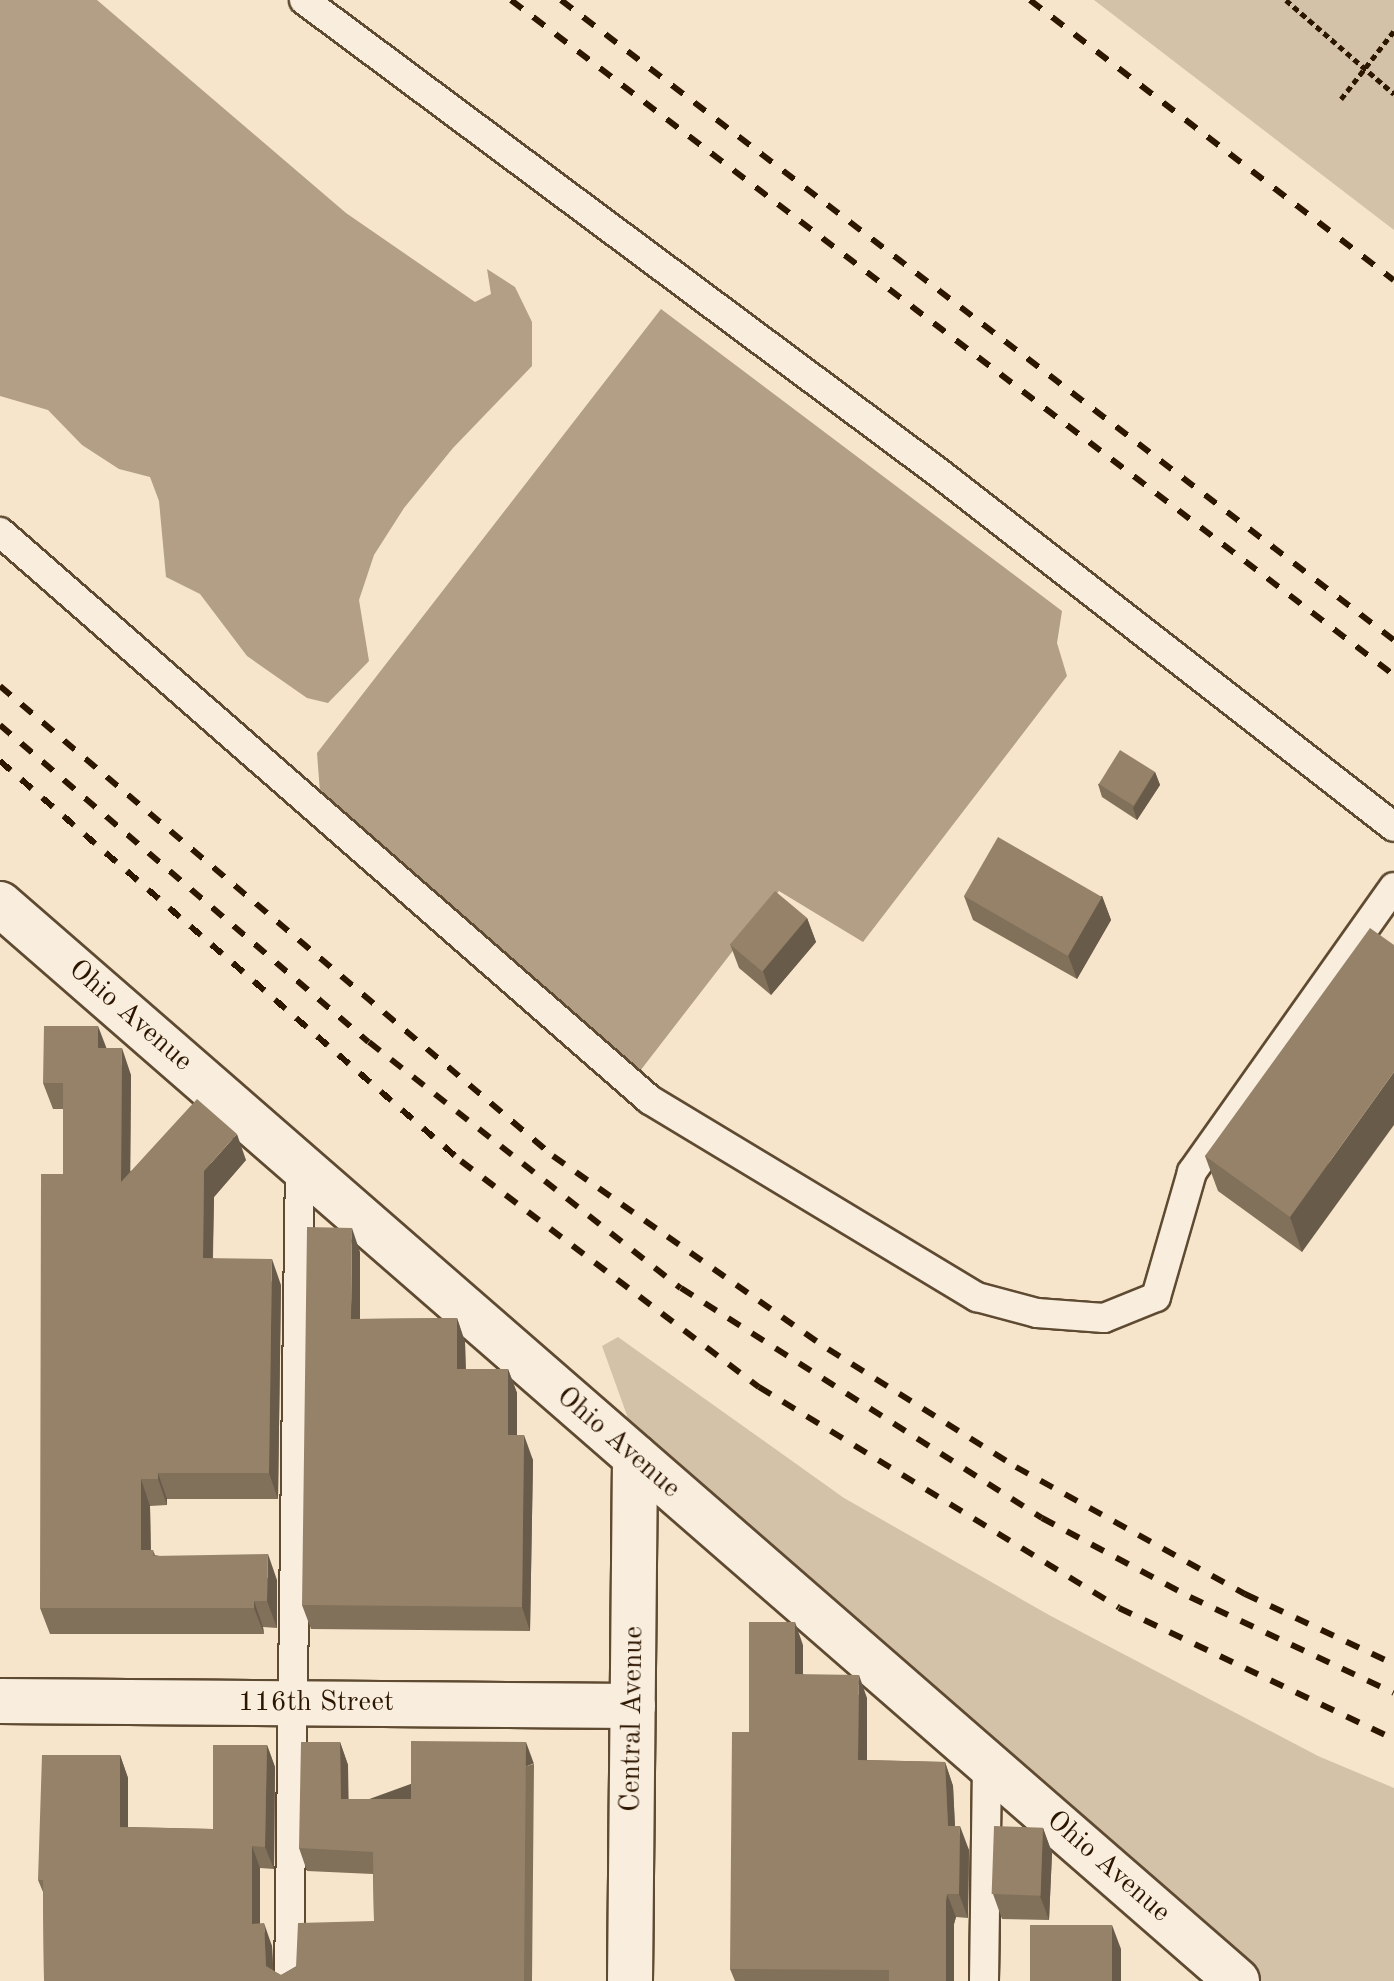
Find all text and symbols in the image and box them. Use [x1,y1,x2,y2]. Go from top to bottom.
street label: Ohio Avenue [61,953,199,1079]
street label: Ohio Avenue [549,1380,687,1506]
street label: Central Avenue [615,1626,651,1812]
street label: 116th Street [238,1686,394,1720]
street label: Ohio Avenue [1039,1804,1177,1930]

